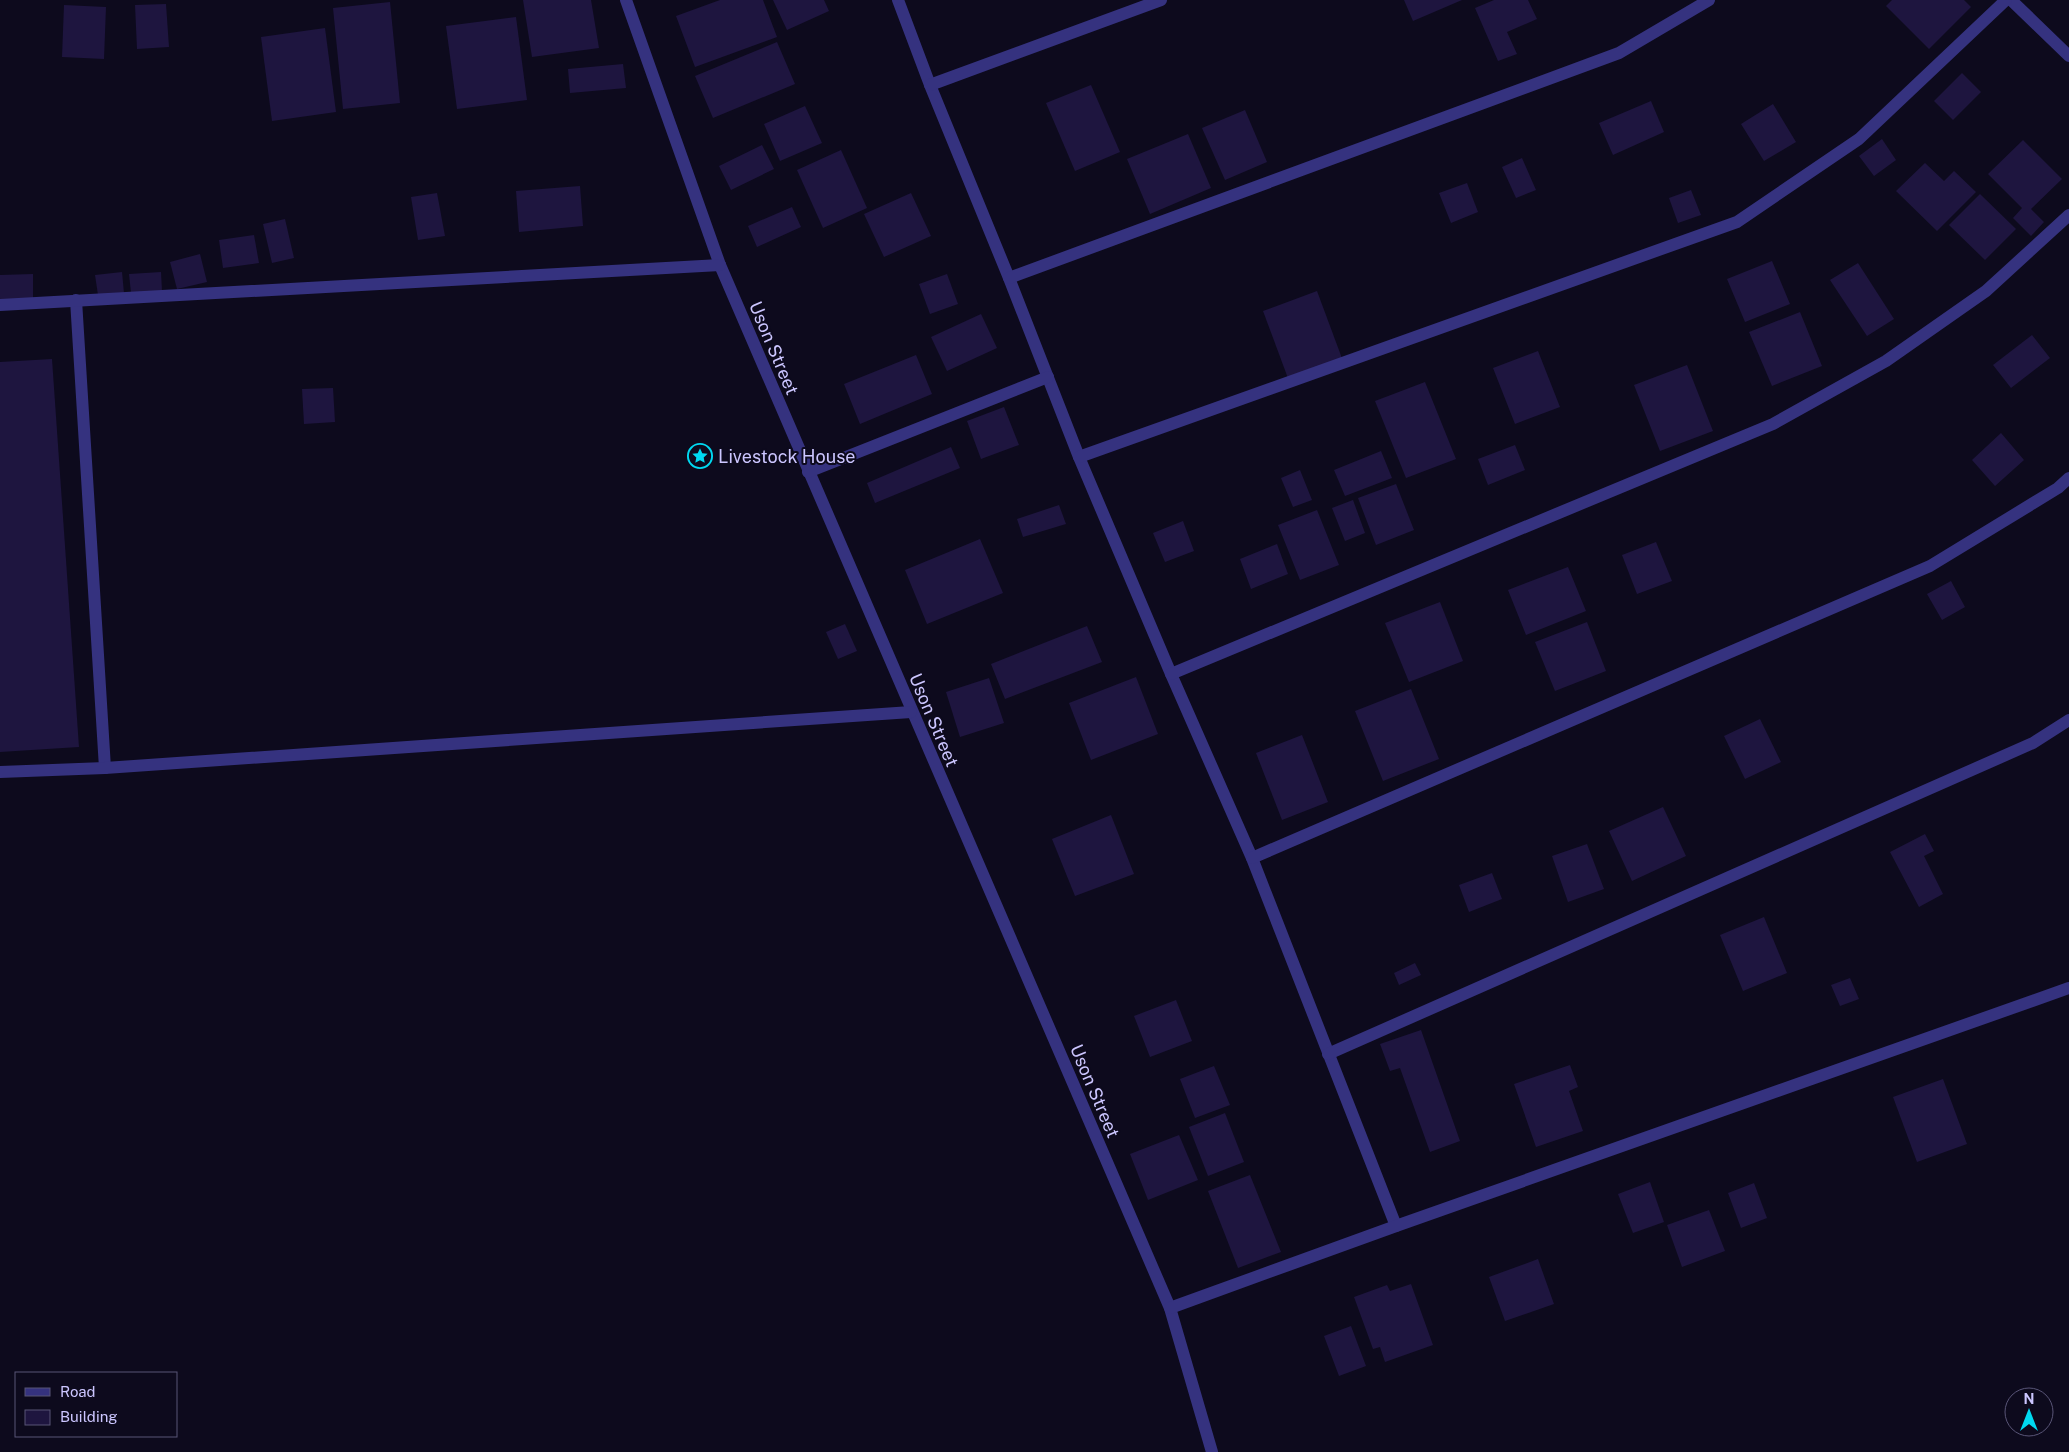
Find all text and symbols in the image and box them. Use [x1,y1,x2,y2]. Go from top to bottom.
street label: Uson Street [745,298,803,398]
place icon: Livestock House [687,443,713,469]
place label: Livestock House [718,446,855,467]
street label: Uson Street [905,670,963,770]
street label: Uson Street [1066,1041,1124,1141]
legend [15,1372,178,1437]
text: Road [60,1383,96,1400]
north arrow [2004,1387,2054,1437]
text: N [2024,1391,2034,1407]
text: Building [60,1408,118,1425]

